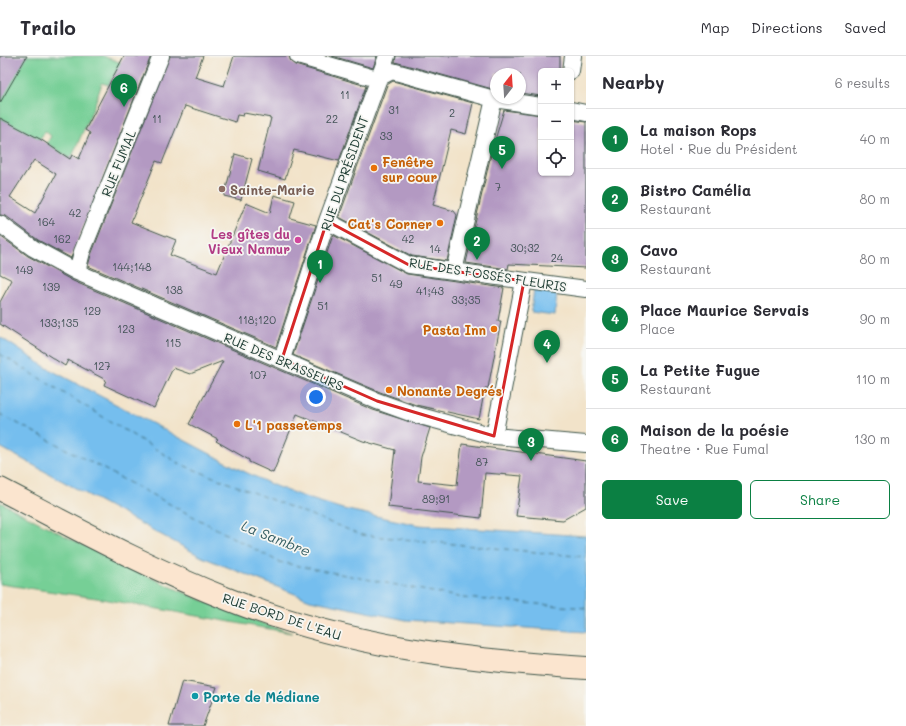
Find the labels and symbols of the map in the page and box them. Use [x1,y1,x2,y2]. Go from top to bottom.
north arrow [490,68,526,104]
pin: 6 [111,74,137,107]
house number: 11 [340,87,350,102]
house number: 31 [388,102,400,117]
house number: 2 [449,105,455,120]
house number: 11 [152,111,162,126]
house number: 22 [326,111,338,126]
street label: RUE DU PRÉSIDENT [316,113,372,233]
street label: RUE FUMAL [97,127,139,199]
house number: 33 [380,128,393,143]
pin: 5 [489,136,515,169]
place label: Fenêtre sur cour [382,153,438,185]
marker: Fenêtre sur cour [369,163,379,173]
house number: 7 [495,179,501,194]
place label: Sainte-Marie [230,181,315,198]
marker: Sainte-Marie [217,184,227,194]
house number: 42 [69,205,81,220]
house number: 164 [37,214,56,229]
place label: Cat's Corner [348,215,432,232]
marker: Cat's Corner [435,218,445,228]
place label: Les gîtes du Vieux Namur [208,225,290,257]
pin: 2 [464,227,490,260]
house number: 162 [53,231,71,246]
house number: 42 [402,231,414,246]
marker: Les gîtes du Vieux Namur [293,235,303,245]
house number: 30;32 [510,240,540,255]
house number: 14 [429,241,441,256]
pin: 1 [307,250,333,283]
house number: 24 [551,250,564,265]
street label: RUE DES FOSSÉS FLEURIS [408,253,568,295]
house number: 144;148 [112,259,152,274]
house number: 149 [15,262,33,277]
house number: 51 [371,270,383,285]
house number: 49 [390,276,403,291]
house number: 139 [42,279,60,294]
house number: 138 [165,282,183,297]
house number: 41;43 [416,283,444,298]
house number: 33;35 [451,292,481,307]
house number: 51 [317,298,329,313]
house number: 129 [83,303,101,318]
house number: 118;120 [238,312,276,327]
house number: 133;135 [39,315,79,330]
house number: 123 [117,321,135,336]
place label: Pasta Inn [423,321,486,338]
marker: Pasta Inn [489,324,499,334]
street label: RUE DES BRASSEURS [222,328,346,394]
pin: 4 [534,330,560,363]
house number: 115 [165,335,181,350]
house number: 127 [93,358,111,373]
house number: 107 [249,367,267,382]
place label: Nonante Degrés [397,382,502,399]
marker: Nonante Degrés [384,385,394,395]
your location [306,387,326,407]
place label: L'1 passetemps [245,416,342,433]
marker: L'1 passetemps [232,419,242,429]
pin: 3 [518,428,544,461]
house number: 87 [476,454,488,469]
house number: 89;91 [422,491,450,506]
water label: La Sambre [239,516,313,560]
street label: RUE BORD DE L'EAU [221,589,343,643]
place label: Porte de Médiane [203,688,320,705]
marker: Porte de Médiane [190,691,200,701]

